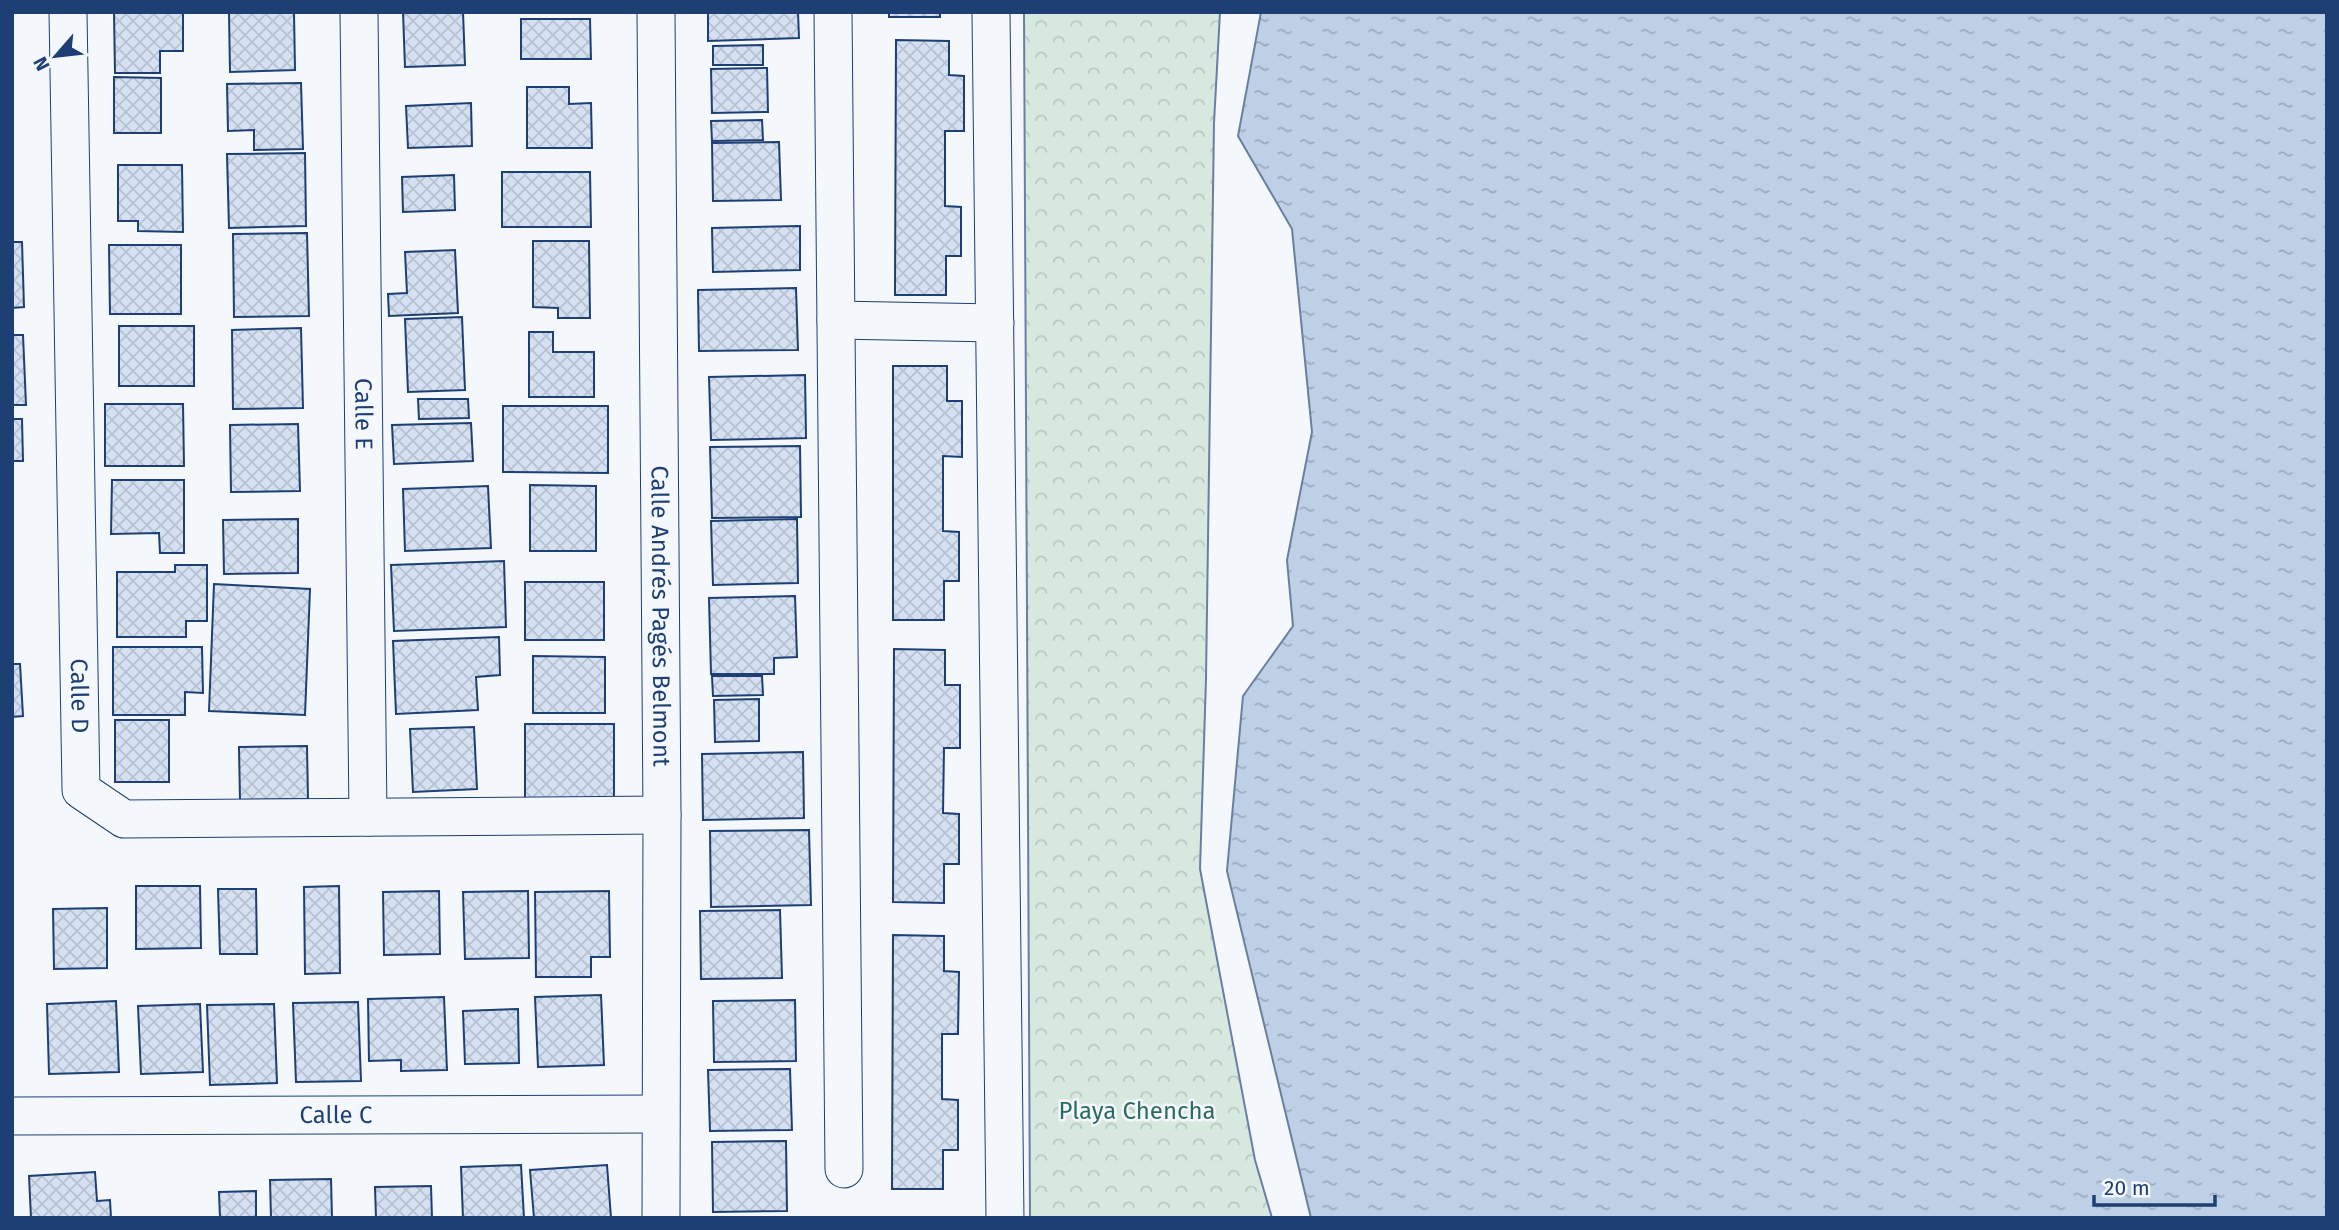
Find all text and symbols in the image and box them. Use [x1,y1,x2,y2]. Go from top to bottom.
north arrow [21,21,91,91]
text: N [28,53,55,75]
street label: Calle E [349,378,378,450]
street label: Calle Andrés Pagés Belmont [645,465,676,767]
street label: Calle D [65,658,94,734]
park label: Playa Chencha [1058,1097,1216,1125]
street label: Calle C [299,1101,373,1129]
scale bar [2094,1164,2215,1208]
text: 20 m [2104,1175,2150,1201]

